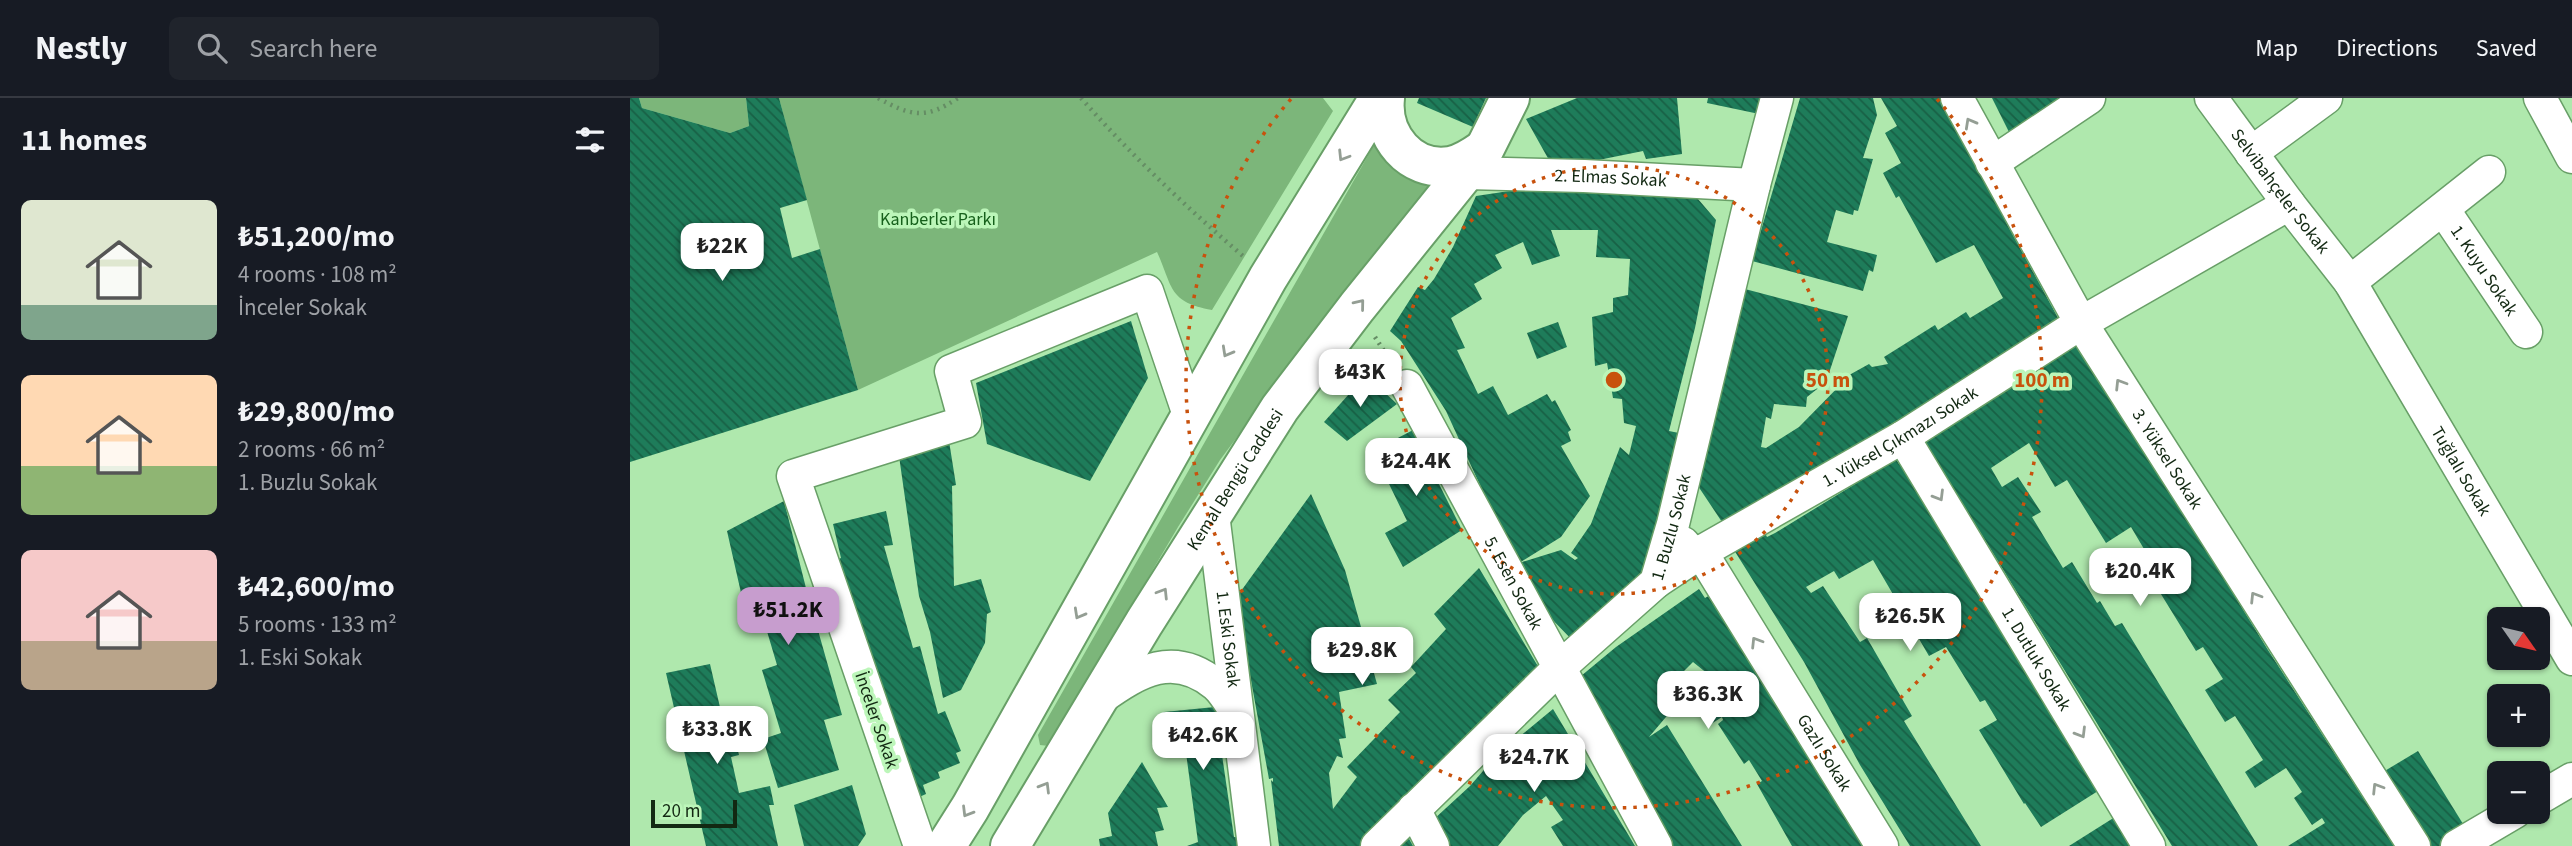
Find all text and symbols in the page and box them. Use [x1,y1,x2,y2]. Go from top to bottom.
search box [169,17,659,80]
text: Nestly [35,25,127,72]
icon: search [193,29,231,67]
text: Search here [249,30,377,67]
text: Map [2255,31,2298,66]
text: Directions [2336,31,2438,66]
text: Saved [2476,31,2537,66]
one-way arrow [1965,118,1978,130]
text: 11 homes [21,119,147,162]
icon: filters [571,121,609,159]
street label: Selvibahçeler Sokak [2225,124,2335,259]
one-way arrow [1339,149,1352,162]
street label: 2. Elmas Sokak [1554,163,1667,193]
park label: Kanberler Parkı [880,207,996,232]
text: ₺51,200/mo [238,215,395,258]
street label: 1. Kuyu Sokak [2444,220,2524,321]
pin: ₺22K [681,223,763,283]
icon: home [77,228,161,312]
text: ₺22K [697,229,747,262]
text: 4 rooms · 108 m² [238,258,397,291]
text: İnceler Sokak [238,291,367,324]
one-way arrow [1351,299,1364,311]
one-way arrow [1222,344,1235,357]
pin: ₺43K [1319,350,1401,409]
text: ₺43K [1335,355,1385,388]
text: 50 m [1806,365,1850,395]
text: 100 m [2014,365,2070,395]
centre of rings [1602,368,1626,392]
one-way arrow [2115,379,2128,392]
street label: 1. Yüksel Çıkmazı Sokak [1818,380,1983,494]
text: ₺29,800/mo [238,390,395,433]
icon: home [77,403,161,487]
street label: Kemal Bengü Caddesi [1181,404,1290,556]
street label: 3. Yüksel Sokak [2126,404,2208,514]
street label: Tuğlalı Sokak [2425,422,2497,521]
text: 2 rooms · 66 m² [238,433,385,466]
pin: ₺24.4K [1359,438,1473,498]
text: ₺24.4K [1381,444,1451,477]
text: 1. Buzlu Sokak [238,466,377,499]
street label: 1. Buzlu Sokak [1645,472,1698,584]
one-way arrow [1930,488,1943,501]
street label: 5. Esen Sokak [1478,532,1549,634]
pin: ₺20.4K [2083,548,2197,608]
text: ₺20.4K [2105,554,2175,587]
text: ₺42,600/mo [238,565,395,608]
icon: home [77,578,161,662]
pin: ₺51.2K [731,588,845,647]
one-way arrow [1155,588,1168,601]
street label: 1. Eski Sokak [1210,589,1246,689]
one-way arrow [2251,591,2264,604]
text: ₺51.2K [753,593,823,626]
pin: ₺26.5K [1853,594,1967,653]
text: ₺26.5K [1875,599,1945,632]
street label: 1. Dutluk Sokak [1995,603,2077,716]
one-way arrow [1074,607,1087,619]
north arrow [2487,607,2550,670]
map controls [2487,607,2550,824]
text: 5 rooms · 133 m² [238,608,397,641]
pin: ₺29.8K [1305,628,1419,687]
text: ₺29.8K [1327,633,1397,666]
one-way arrow [1751,637,1764,650]
text: 1. Eski Sokak [238,641,362,674]
street label: İnceler Sokak [848,668,905,772]
pin: ₺36.3K [1651,672,1765,731]
text: ₺36.3K [1673,677,1743,710]
button: + [2487,684,2550,747]
pin: ₺33.8K [660,706,774,766]
street label: Gazlı Sokak [1791,709,1857,796]
text: ₺33.8K [682,712,752,745]
pin: ₺42.6K [1146,712,1260,772]
text: ₺42.6K [1168,718,1238,751]
one-way arrow [2073,725,2086,738]
pin: ₺24.7K [1477,734,1591,794]
text: ₺24.7K [1499,740,1569,773]
button: − [2487,761,2550,824]
one-way arrow [1037,782,1050,795]
one-way arrow [2373,783,2386,796]
scale bar [651,797,737,829]
text: 20 m [662,798,700,825]
one-way arrow [963,805,976,818]

